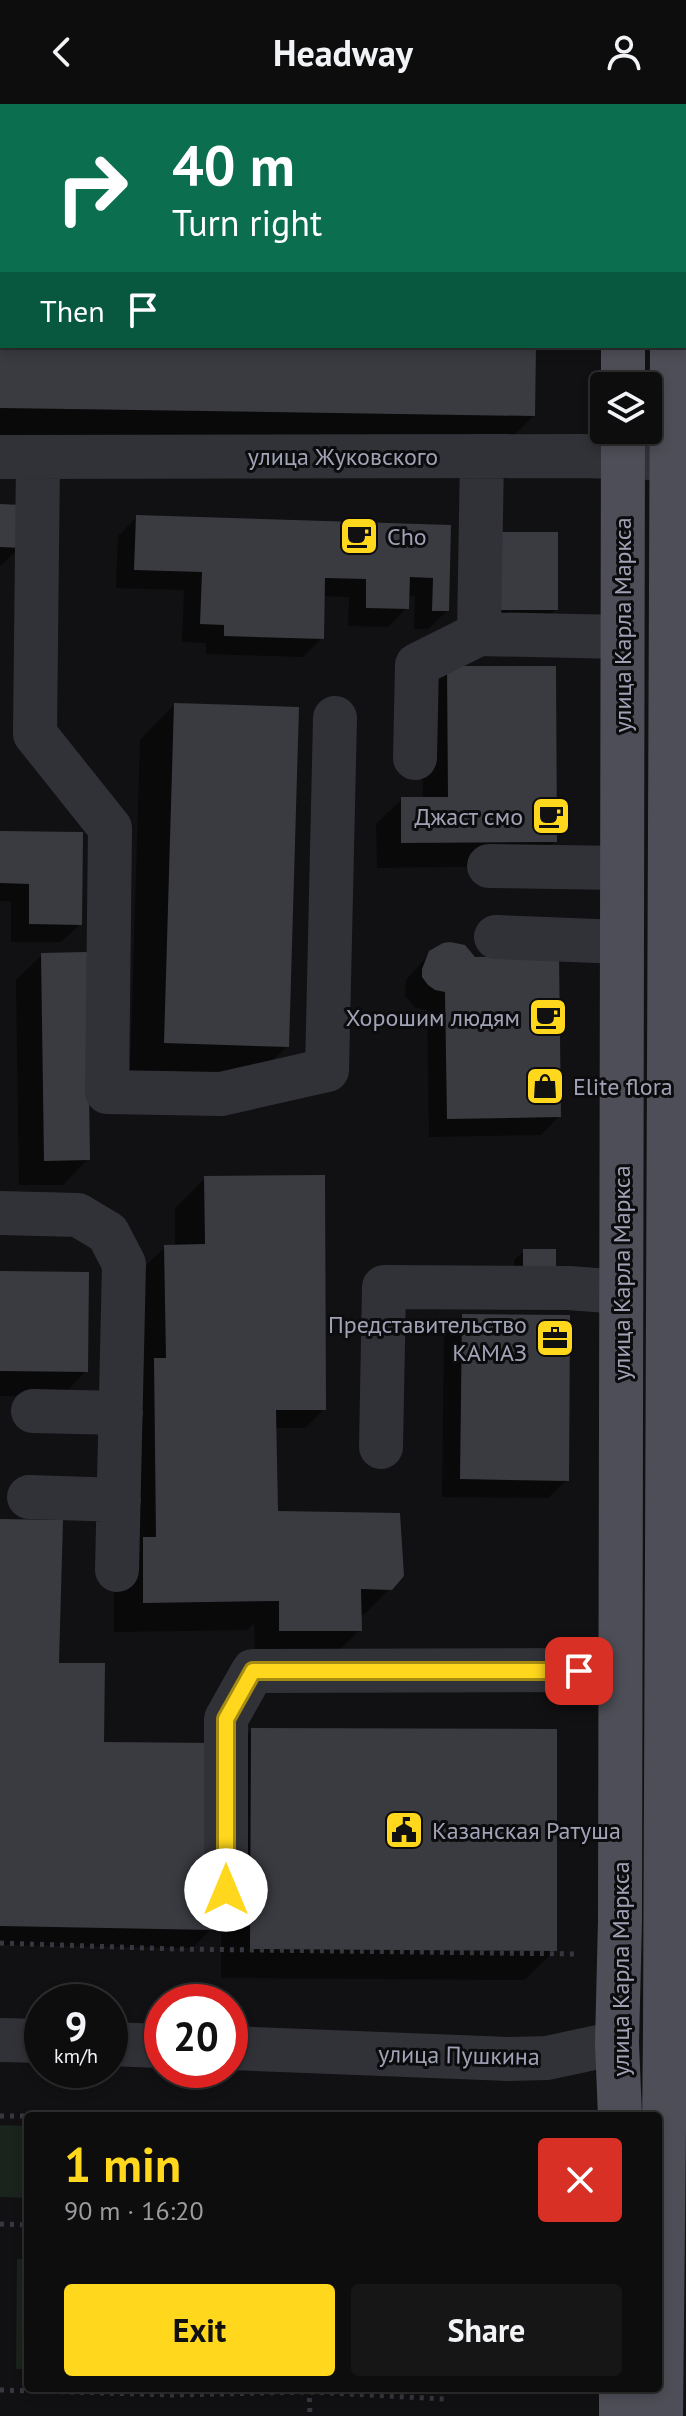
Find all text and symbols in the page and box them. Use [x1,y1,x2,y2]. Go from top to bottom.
text: Headway [273,29,413,76]
icon: back [40,30,84,74]
icon: person [602,30,646,74]
text: 40 m [172,129,295,201]
icon: right [40,136,144,240]
text: Turn right [172,199,322,246]
icon: arrive [121,288,165,332]
text: Then [40,291,105,330]
map controls [590,372,662,444]
button: layers [590,372,662,444]
street label: улица Жуковского [248,441,438,472]
cafe icon: Cho [338,515,380,557]
street label: улица Карла Маркса [607,517,638,733]
place label: Cho [387,521,427,552]
cafe icon: Джаст смо [530,795,572,837]
place label: Джаст смо [414,801,523,832]
cafe icon: Хорошим людям [527,996,569,1038]
place label: Хорошим людям [346,1002,520,1033]
shop icon: Elite flora [524,1065,566,1107]
place label: Elite flora [573,1071,673,1102]
street label: улица Карла Маркса [606,1165,637,1381]
place label: Представительство КАМАЗ [328,1309,527,1368]
office icon: Представительство КАМАЗ [534,1317,576,1359]
pin [545,1637,613,1705]
icon: arrive [557,1649,601,1693]
public building icon: Казанская Ратуша [383,1809,425,1851]
place label: Казанская Ратуша [432,1815,621,1846]
position arrow [184,1848,268,1932]
street label: улица Карла Маркса [605,1861,636,2077]
speed limit sign: 20 [144,1984,248,2088]
text: 9 [65,2000,87,2052]
street label: улица Пушкина [378,2038,540,2072]
text: km/h [54,2043,98,2069]
text: 1 min [64,2133,181,2195]
button: close [538,2138,622,2222]
text: 90 m · 16:20 [64,2194,204,2227]
button: Exit [64,2284,335,2376]
button: Share [351,2284,622,2376]

